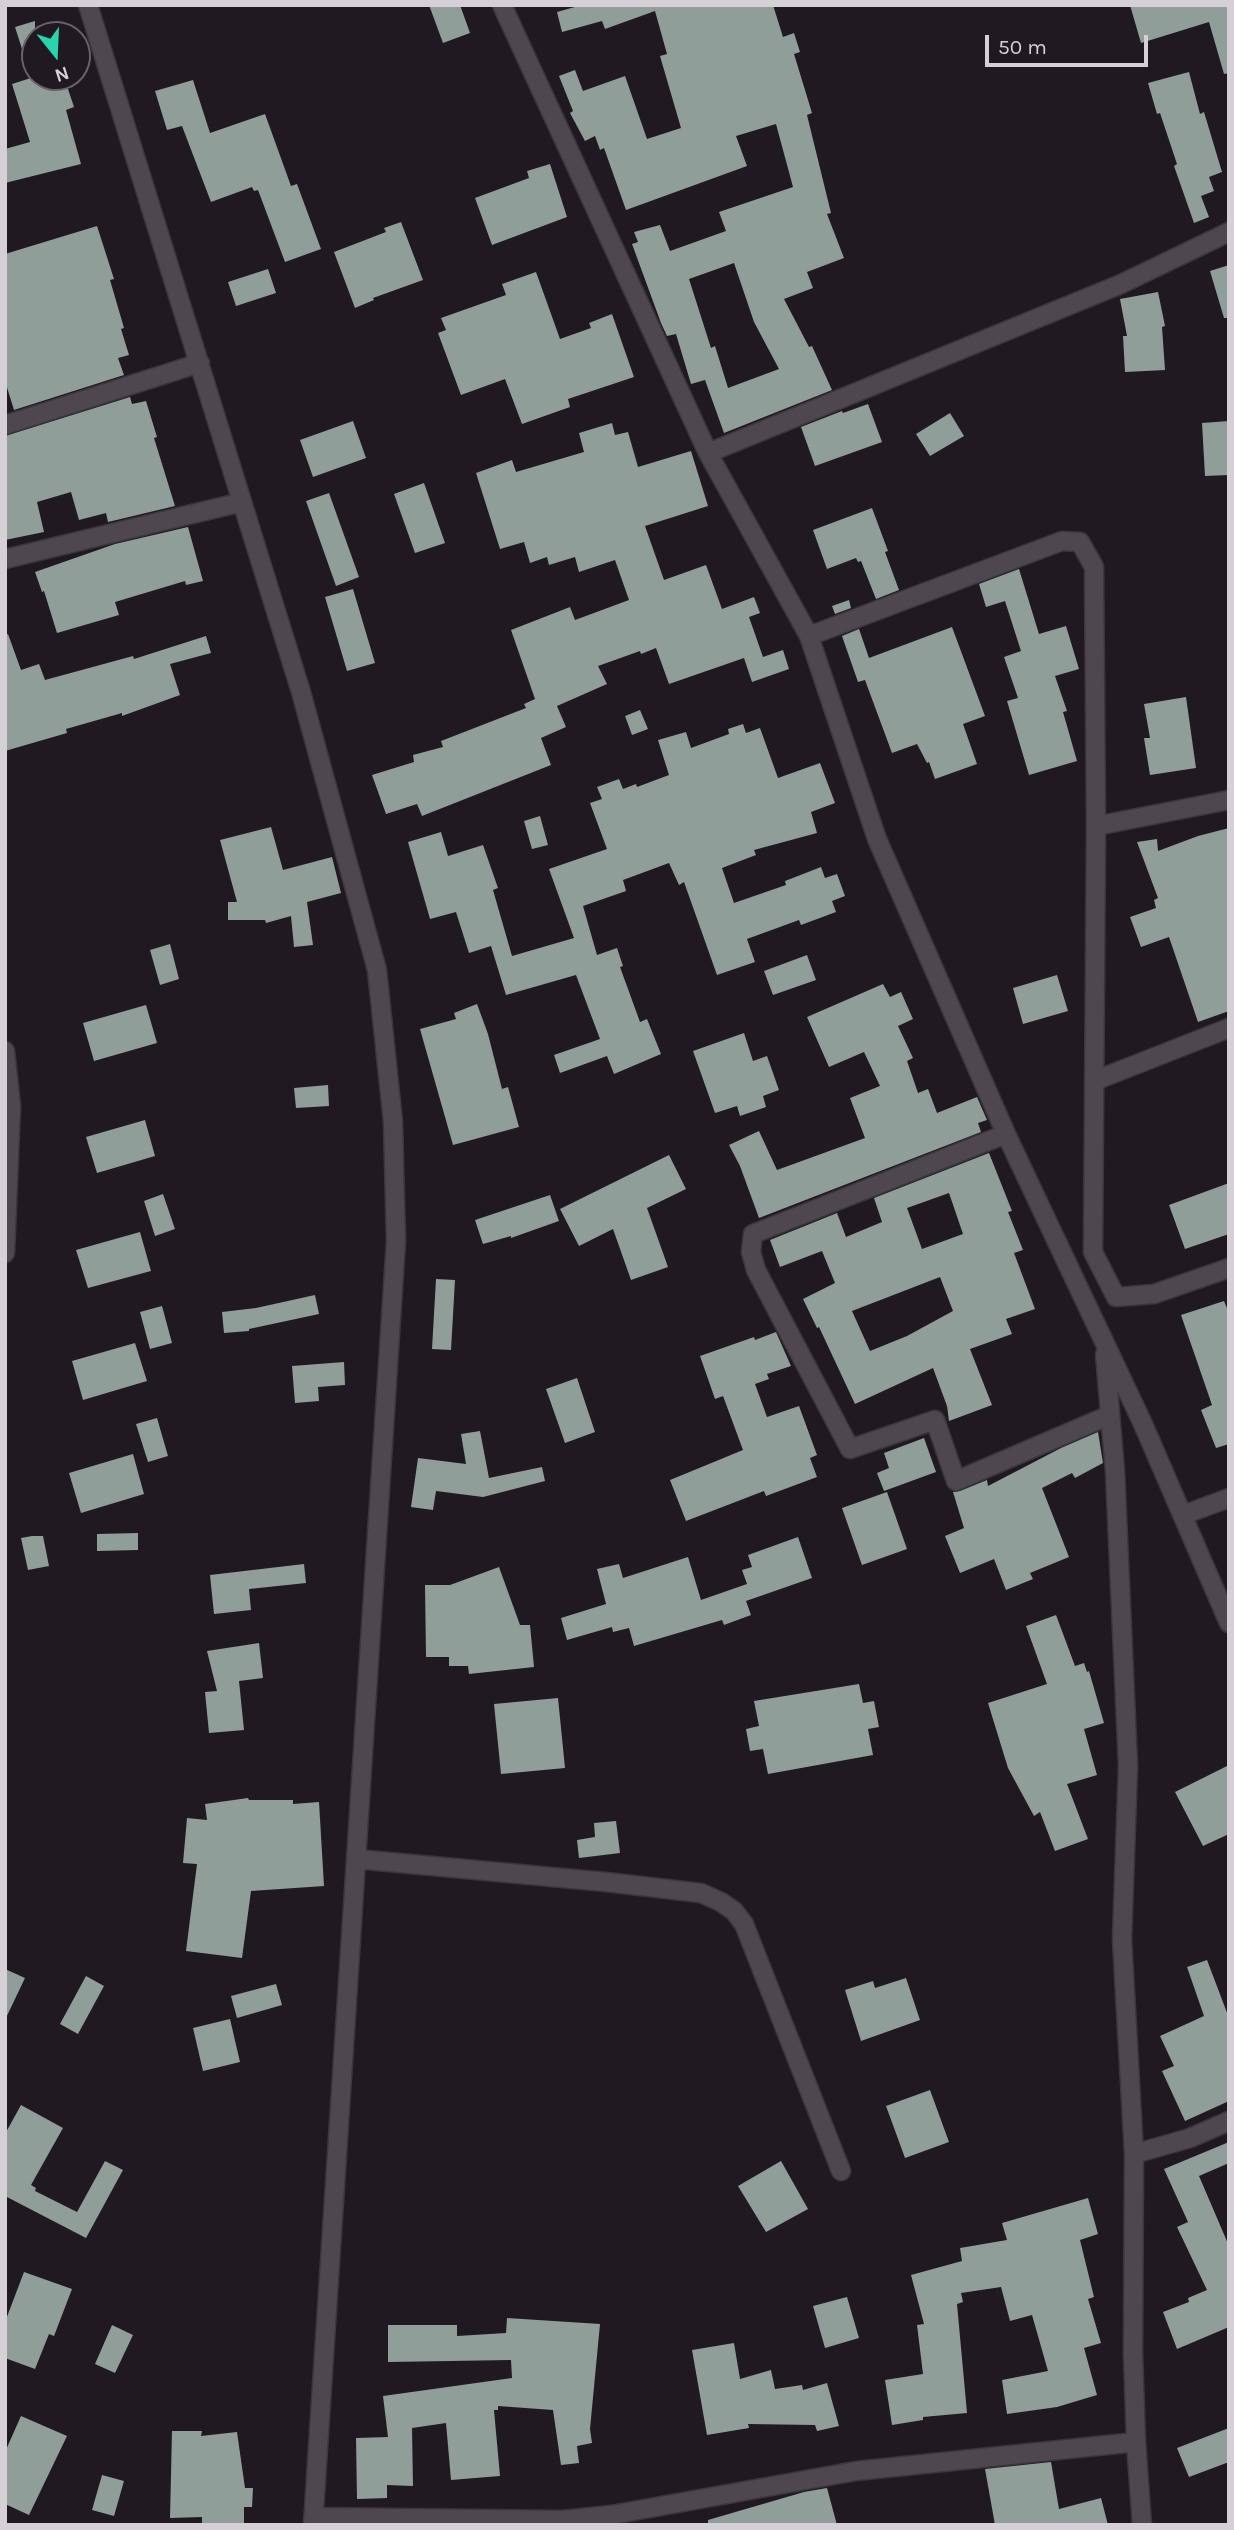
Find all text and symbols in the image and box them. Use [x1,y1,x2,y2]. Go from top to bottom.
north arrow [21,21,91,91]
scale bar [989,21,1152,65]
text: 50 m [998,35,1047,59]
text: N [52,62,72,87]

